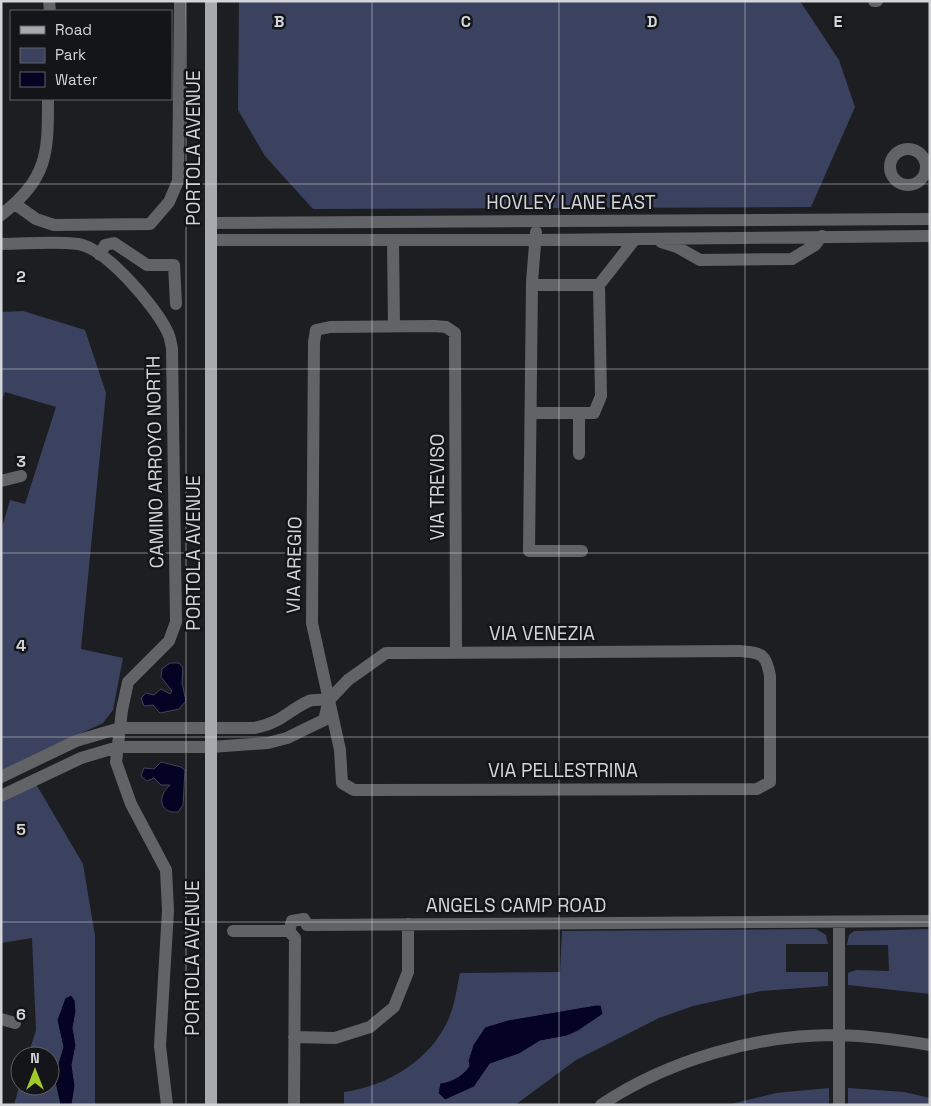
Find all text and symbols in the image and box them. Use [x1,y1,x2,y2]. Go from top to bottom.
legend [10,10,172,100]
text: B [274,11,284,32]
text: C [461,11,471,32]
text: D [647,11,657,32]
text: E [834,11,843,32]
text: Road [55,20,92,39]
text: Park [55,45,86,64]
text: Water [55,70,98,89]
street label: PORTOLA AVENUE [181,70,206,226]
street label: HOVLEY LANE EAST [486,190,656,215]
text: 2 [16,266,26,287]
street label: CAMINO ARROYO NORTH [141,355,169,569]
street label: VIA TREVISO [425,433,450,541]
text: 3 [16,451,26,472]
street label: PORTOLA AVENUE [181,475,206,631]
street label: VIA AREGIO [281,516,307,614]
street label: VIA VENEZIA [489,621,595,646]
text: 4 [16,635,26,656]
street label: VIA PELLESTRINA [488,758,638,783]
text: 5 [16,819,26,840]
street label: PORTOLA AVENUE [180,880,205,1036]
street label: ANGELS CAMP ROAD [426,893,606,918]
text: 6 [16,1004,26,1025]
north arrow [10,1046,60,1096]
text: N [30,1049,40,1067]

